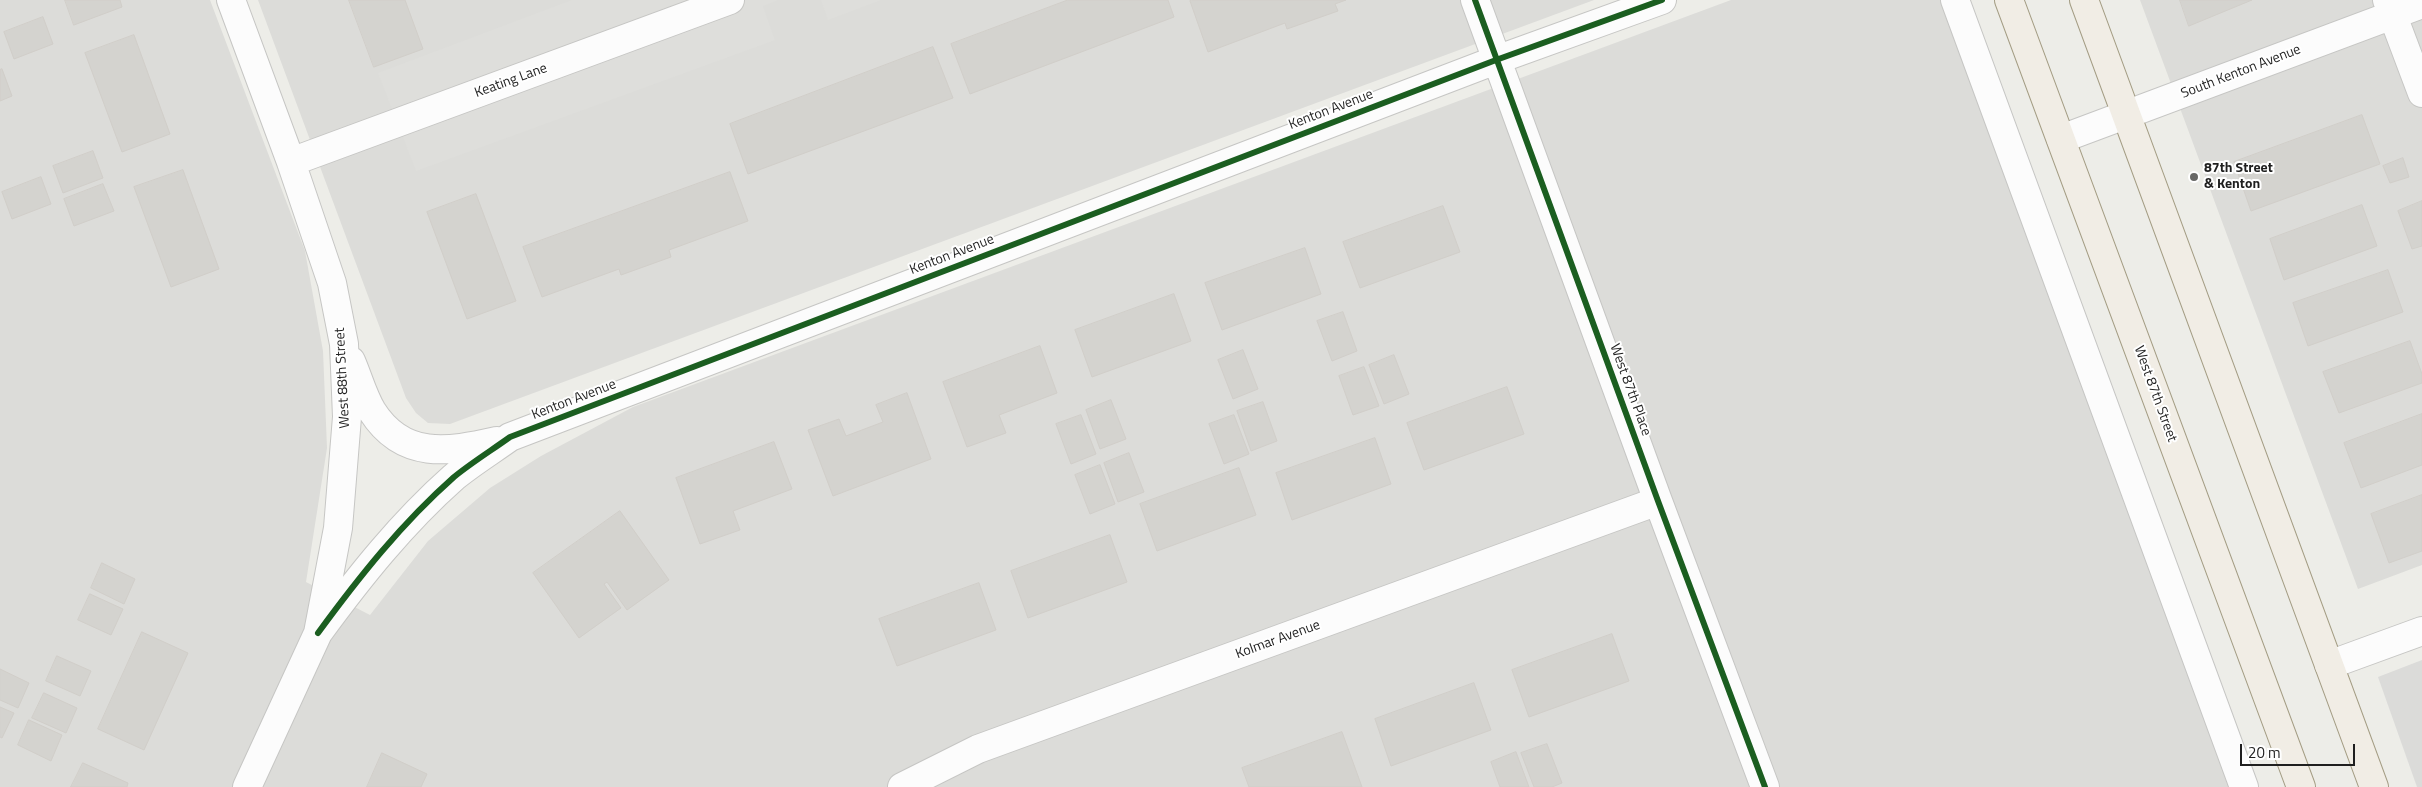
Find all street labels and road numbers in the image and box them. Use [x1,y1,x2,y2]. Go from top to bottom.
street label: South Kenton Avenue [2179,41,2303,103]
street label: Keating Lane [472,60,550,102]
street label: Kenton Avenue [1286,86,1376,134]
street label: Kenton Avenue [907,231,997,279]
street label: West 88th Street [332,327,354,429]
street label: West 87th Place [1606,342,1654,438]
street label: West 87th Street [2130,344,2180,444]
street label: Kenton Avenue [529,376,619,424]
street label: Kolmar Avenue [1233,617,1323,663]

